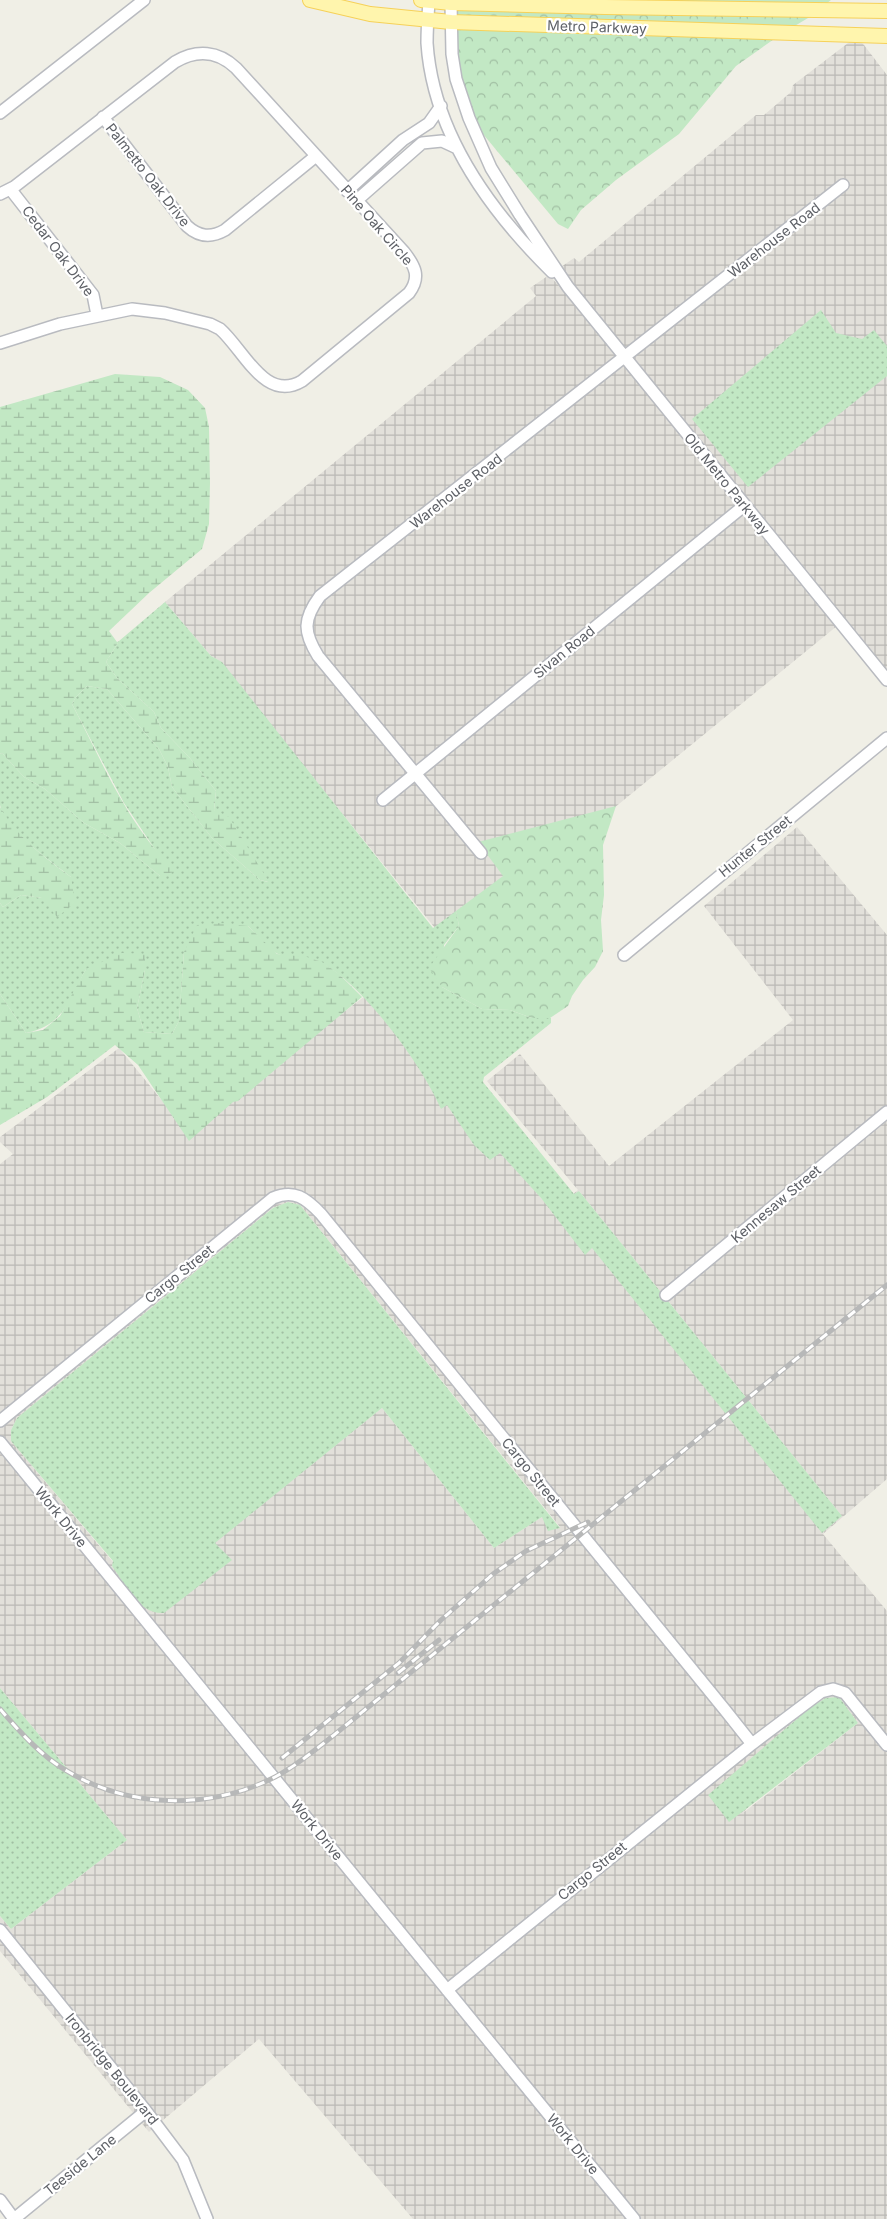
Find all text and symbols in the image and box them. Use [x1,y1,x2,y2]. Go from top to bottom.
street label: Metro Parkway [547,16,647,37]
street label: Palmetto Oak Drive [103,120,194,230]
street label: Pine Oak Circle [338,181,417,268]
street label: Warehouse Road [724,198,823,281]
street label: Cedar Oak Drive [19,202,98,299]
street label: Old Metro Parkway [681,429,774,538]
street label: Warehouse Road [406,449,505,532]
street label: Sivan Road [530,622,598,682]
street label: Hunter Street [715,811,795,880]
street label: Kennesaw Street [727,1161,824,1246]
street label: Cargo Street [141,1240,217,1307]
street label: Cargo Street [498,1434,565,1510]
street label: Work Drive [32,1483,91,1551]
street label: Work Drive [288,1796,347,1864]
street label: Cargo Street [554,1837,630,1904]
street label: Ironbridge Boulevard [62,2009,163,2128]
street label: Work Drive [544,2110,603,2178]
street label: Teeside Lane [40,2130,119,2199]

